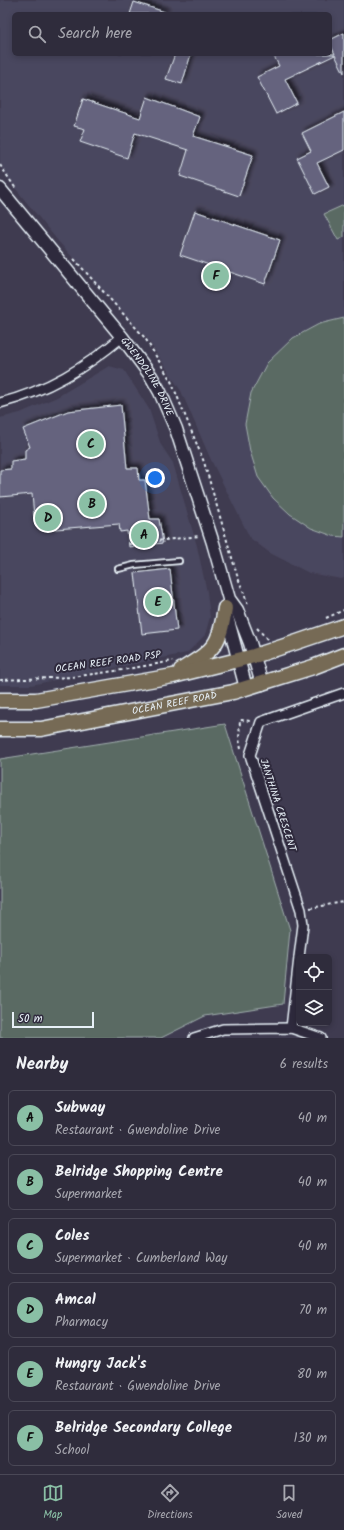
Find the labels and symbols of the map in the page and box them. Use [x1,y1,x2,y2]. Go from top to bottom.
pin: F [203,261,229,291]
street label: GWENDOLINE DRIVE [117,334,178,420]
pin: C [78,429,104,459]
your location [145,468,165,488]
pin: B [79,489,105,519]
pin: D [35,503,61,533]
pin: A [131,520,157,550]
pin: E [145,587,171,617]
street label: OCEAN REEF ROAD PSP [54,647,162,677]
street label: OCEAN REEF ROAD [131,687,219,719]
street label: JANTHINA CRESCENT [255,757,301,855]
scale bar [12,1010,94,1029]

